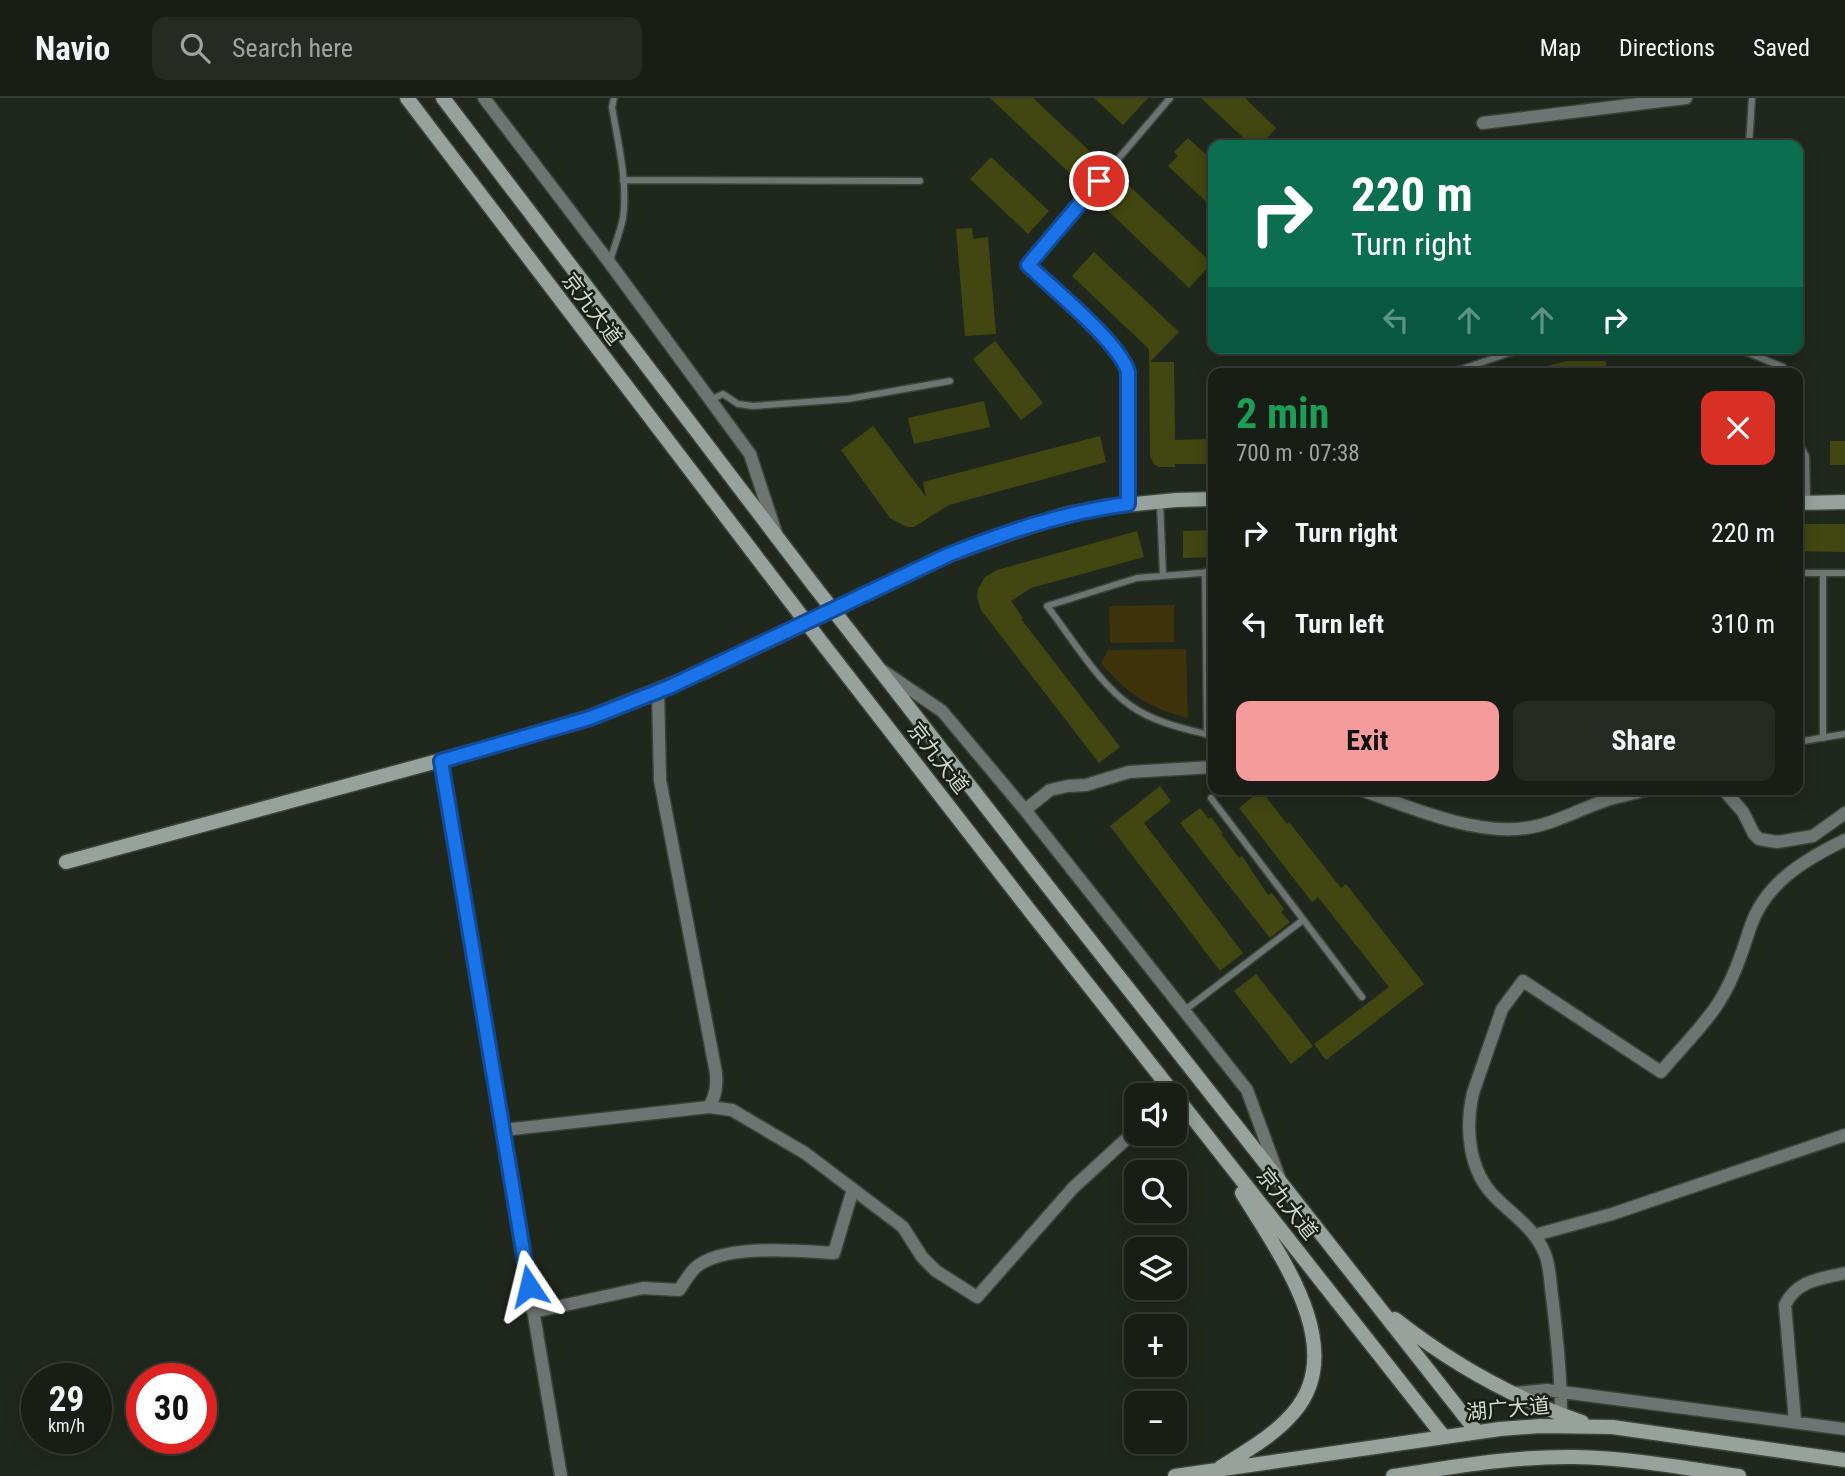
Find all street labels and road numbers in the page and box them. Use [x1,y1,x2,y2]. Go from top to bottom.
street label: 京九大道 [557,268,627,350]
street label: 京九大道 [903,718,973,798]
street label: 京九大道 [1252,1164,1322,1244]
street label: 湖广大道 [1465,1393,1551,1425]

